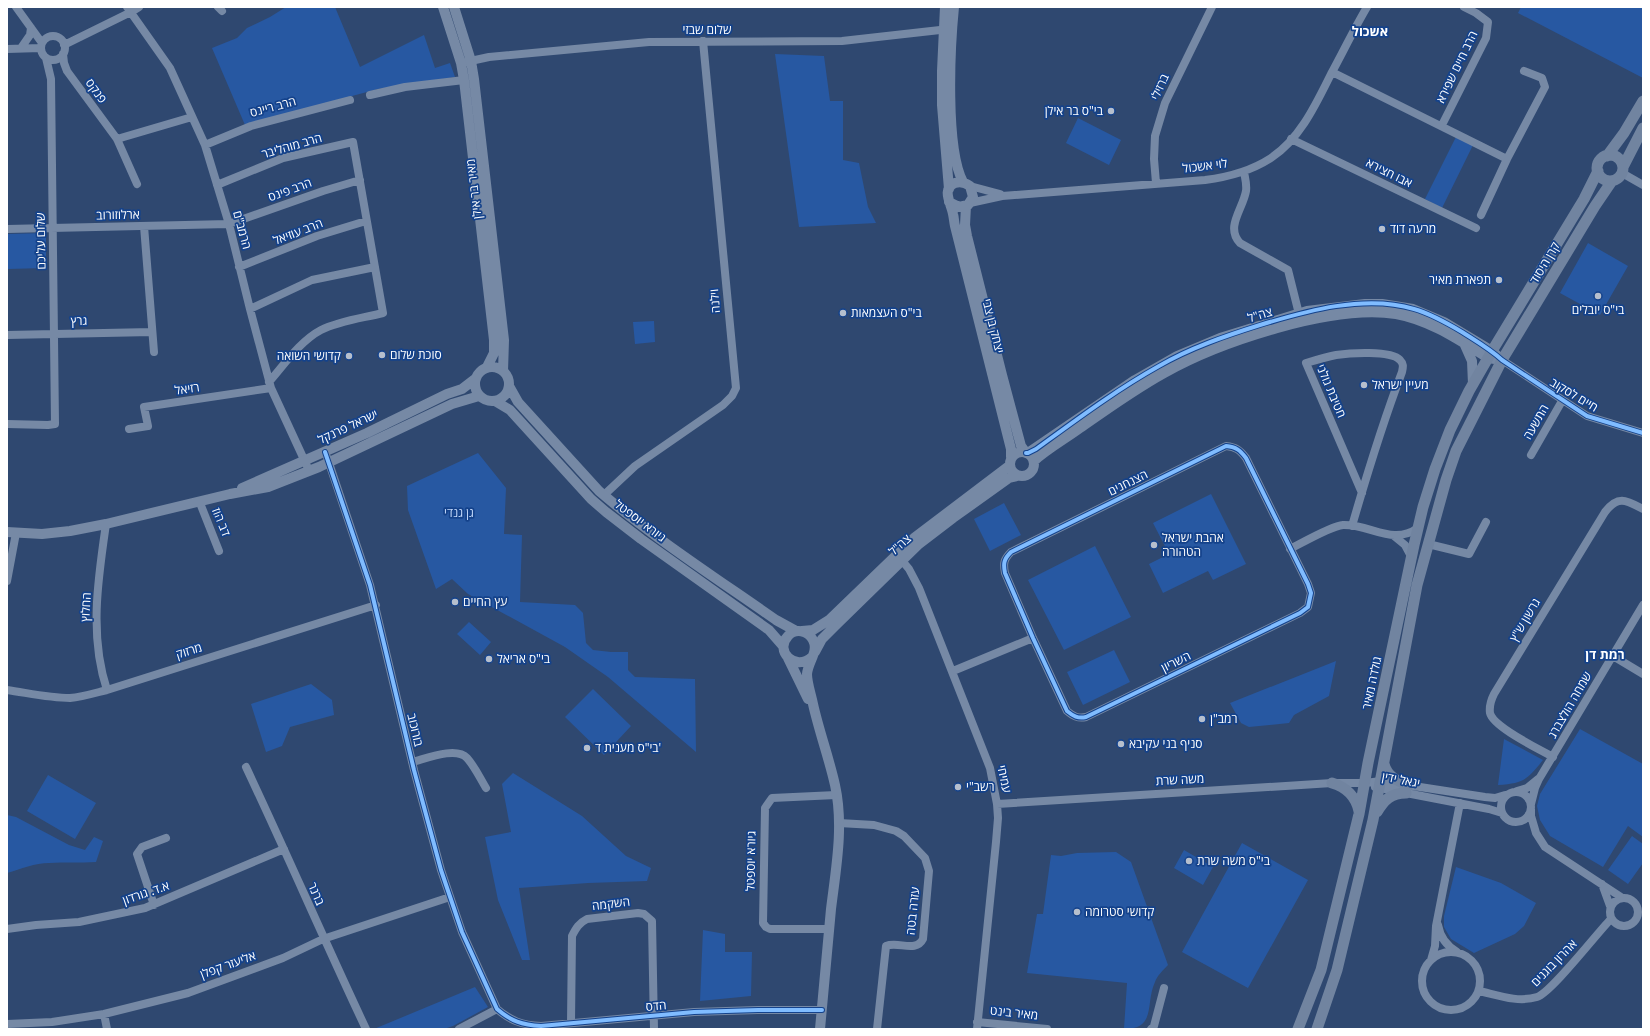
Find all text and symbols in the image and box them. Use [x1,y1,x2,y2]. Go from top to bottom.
street label: שלום שבזי [683,21,732,38]
district label: אשכול [1352,22,1388,40]
street label: הרב חיים שפירא [1432,28,1481,106]
street label: ברזילי [1146,70,1173,103]
street label: פנקס [82,75,111,106]
street label: הרב ריינס [248,92,298,121]
place label: בי"ס בר אילן [1045,102,1104,119]
marker: בי"ס בר אילן [1106,106,1116,116]
street label: הרב מוהליבר [260,129,324,162]
street label: לוי אשכול [1182,154,1229,177]
street label: אבו חצירא [1363,154,1415,191]
street label: מאיר בר אילן [461,158,486,220]
street label: הרב פינס [266,174,314,205]
street label: ארלוזורוב [96,206,140,223]
street label: הרמב"ם [229,209,256,251]
street label: שלום עליכם [31,212,49,270]
street label: הרב עוזיאל [271,214,325,249]
place label: מרעה דוד [1390,220,1436,237]
marker: מרעה דוד [1377,224,1387,234]
street label: קרן היסוד [1525,239,1564,287]
place label: תפארת מאיר [1429,271,1491,288]
marker: תפארת מאיר [1494,275,1504,285]
street label: וילנה [705,288,724,314]
marker: בי"ס יובלים [1593,291,1603,301]
street label: יצחק בן צבי [979,297,1008,355]
place label: בי"ס יובלים [1572,301,1625,318]
street label: צה"ל [1245,303,1274,326]
place label: בי"ס העצמאות [851,304,922,321]
marker: בי"ס העצמאות [838,308,848,318]
street label: גרץ [71,312,87,329]
place label: סוכת שלום [390,346,442,363]
place label: קדושי השואה [277,347,341,364]
marker: סוכת שלום [377,350,387,360]
marker: קדושי השואה [344,351,354,361]
street label: חטיבת גולני [1313,361,1350,420]
street label: חיים לסקוב [1547,374,1602,416]
place label: מעיין ישראל [1372,376,1429,393]
street label: רזיאל [173,378,200,399]
marker: מעיין ישראל [1359,380,1369,390]
street label: התשעה [1519,401,1552,443]
street label: ישראל פרנקל [315,405,381,448]
street label: הצנחנים [1105,466,1151,499]
street label: גיורא יוספטל [611,496,670,546]
park label: גן גנדי [444,504,474,521]
street label: דב הוז [208,505,235,539]
place label: אהבת ישראל הטהורה [1162,529,1224,560]
street label: צה"ל [885,530,915,559]
marker: אהבת ישראל הטהורה [1149,540,1159,550]
street label: החלוץ [76,592,95,622]
place label: עץ החיים [463,593,507,610]
street label: גרשון ש"ץ [1505,595,1544,645]
marker: עץ החיים [450,597,460,607]
street label: מרזוק [174,638,204,663]
district label: רמת דן [1585,645,1625,663]
street label: השריון [1158,647,1193,676]
place label: בי"ס אריאל [497,650,551,667]
marker: בי"ס אריאל [484,654,494,664]
street label: גולדה מאיר [1358,655,1385,711]
street label: שמחה הולצברג [1544,668,1596,741]
place label: רמב"ן [1210,710,1237,727]
street label: בורוכוב [403,712,428,749]
marker: רמב"ן [1197,714,1207,724]
place label: סניף בני עקיבא [1129,735,1203,752]
place label: בי"ס מענית ד' [595,739,661,756]
marker: סניף בני עקיבא [1116,739,1126,749]
marker: בי"ס מענית ד' [582,743,592,753]
street label: עמיחי [993,764,1016,794]
street label: יגאל ידין [1381,767,1422,792]
street label: משה שרת [1155,770,1205,789]
place label: רשב"י [966,778,994,795]
marker: רשב"י [953,782,963,792]
street label: גיורא יוספטל [741,831,760,891]
place label: בי"ס משה שרת [1197,852,1271,869]
marker: בי"ס משה שרת [1184,856,1194,866]
street label: א.ד. גורדון [120,877,172,908]
street label: ברנר [304,880,329,909]
street label: עזרה בטה [902,886,923,936]
street label: השקמה [591,893,631,914]
place label: קדושי סטרומה [1085,903,1154,920]
marker: קדושי סטרומה [1072,907,1082,917]
street label: אהרון בוגנים [1527,935,1580,990]
street label: אליעזר קפלן [198,947,258,982]
street label: הדס [645,996,667,1015]
street label: מאיר בינט [989,1002,1039,1023]

